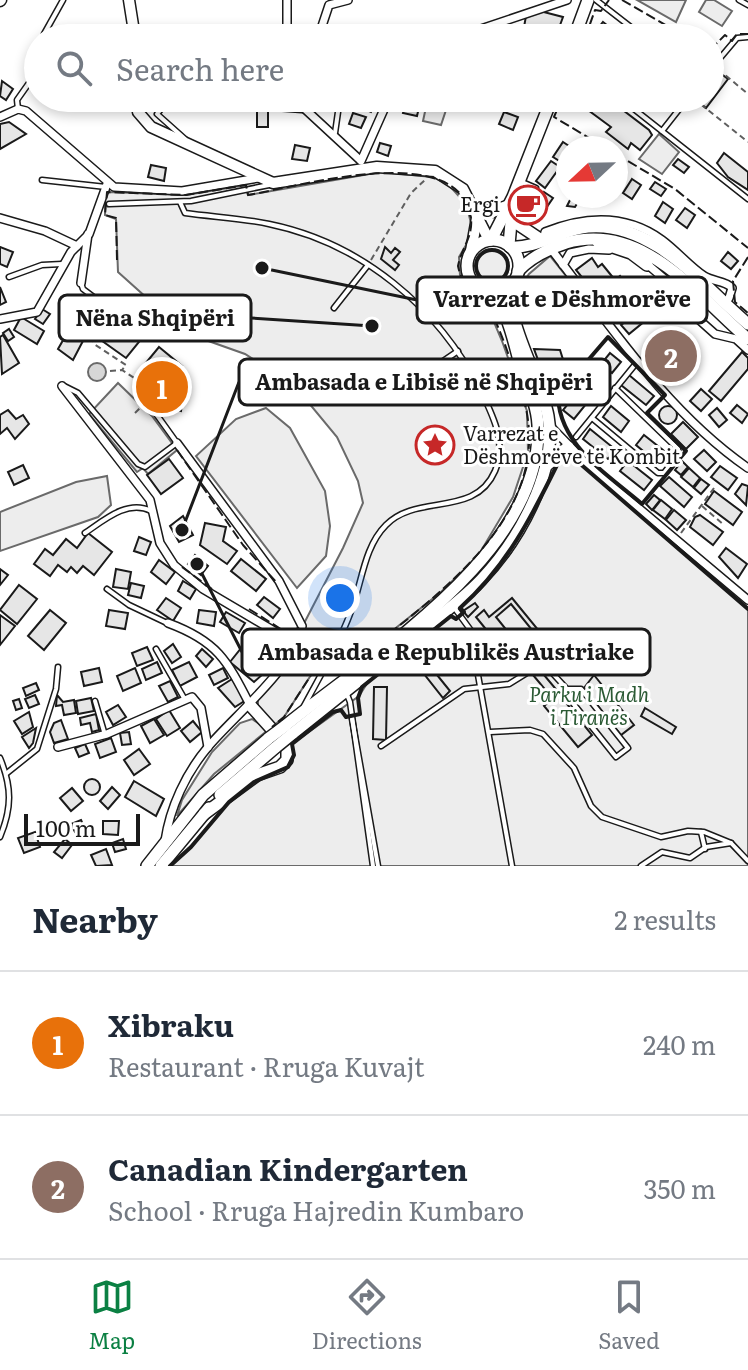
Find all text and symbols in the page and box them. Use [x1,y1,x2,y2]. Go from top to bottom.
search box [24,24,724,112]
icon: search [52,46,96,90]
text: Search here [116,46,284,90]
north arrow [556,136,628,208]
cafe icon: Ergi [507,184,549,226]
place label: Ergi [460,188,500,218]
callout: Varrezat e Dëshmorëve [417,277,707,323]
text: Varrezat e Dëshmorëve [433,281,691,314]
callout: Nëna Shqipëri [59,295,251,341]
text: Nëna Shqipëri [75,300,235,333]
pin: 2 [645,326,697,386]
pin: 1 [136,357,188,417]
callout: Ambasada e Libisë në Shqipëri [239,359,610,405]
text: Ambasada e Libisë në Shqipëri [255,364,593,397]
place label: Varrezat e Dëshmorëve të Kombit [463,417,680,470]
place icon: Varrezat e Dëshmorëve të Kombit [414,424,456,466]
your location [320,578,360,618]
callout: Ambasada e Republikës Austriake [242,629,650,675]
text: Ambasada e Republikës Austriake [258,634,634,667]
park label: Parku i Madh i Tiranës [529,678,649,731]
scale bar [24,810,140,846]
text: 100 m [36,811,96,844]
text: Nearby [32,893,158,943]
text: 2 results [614,899,716,938]
text: Xibraku [108,1002,234,1046]
text: 1 [53,1024,63,1063]
text: 240 m [643,1024,716,1063]
text: Restaurant · Rruga Kuvajt [108,1046,424,1085]
text: Canadian Kindergarten [108,1146,468,1190]
text: 2 [51,1168,65,1207]
text: 350 m [643,1168,716,1207]
text: School · Rruga Hajredin Kumbaro [108,1190,524,1229]
tab: Map [88,1275,135,1356]
tab: Directions [312,1275,422,1356]
tab: Saved [598,1275,660,1356]

